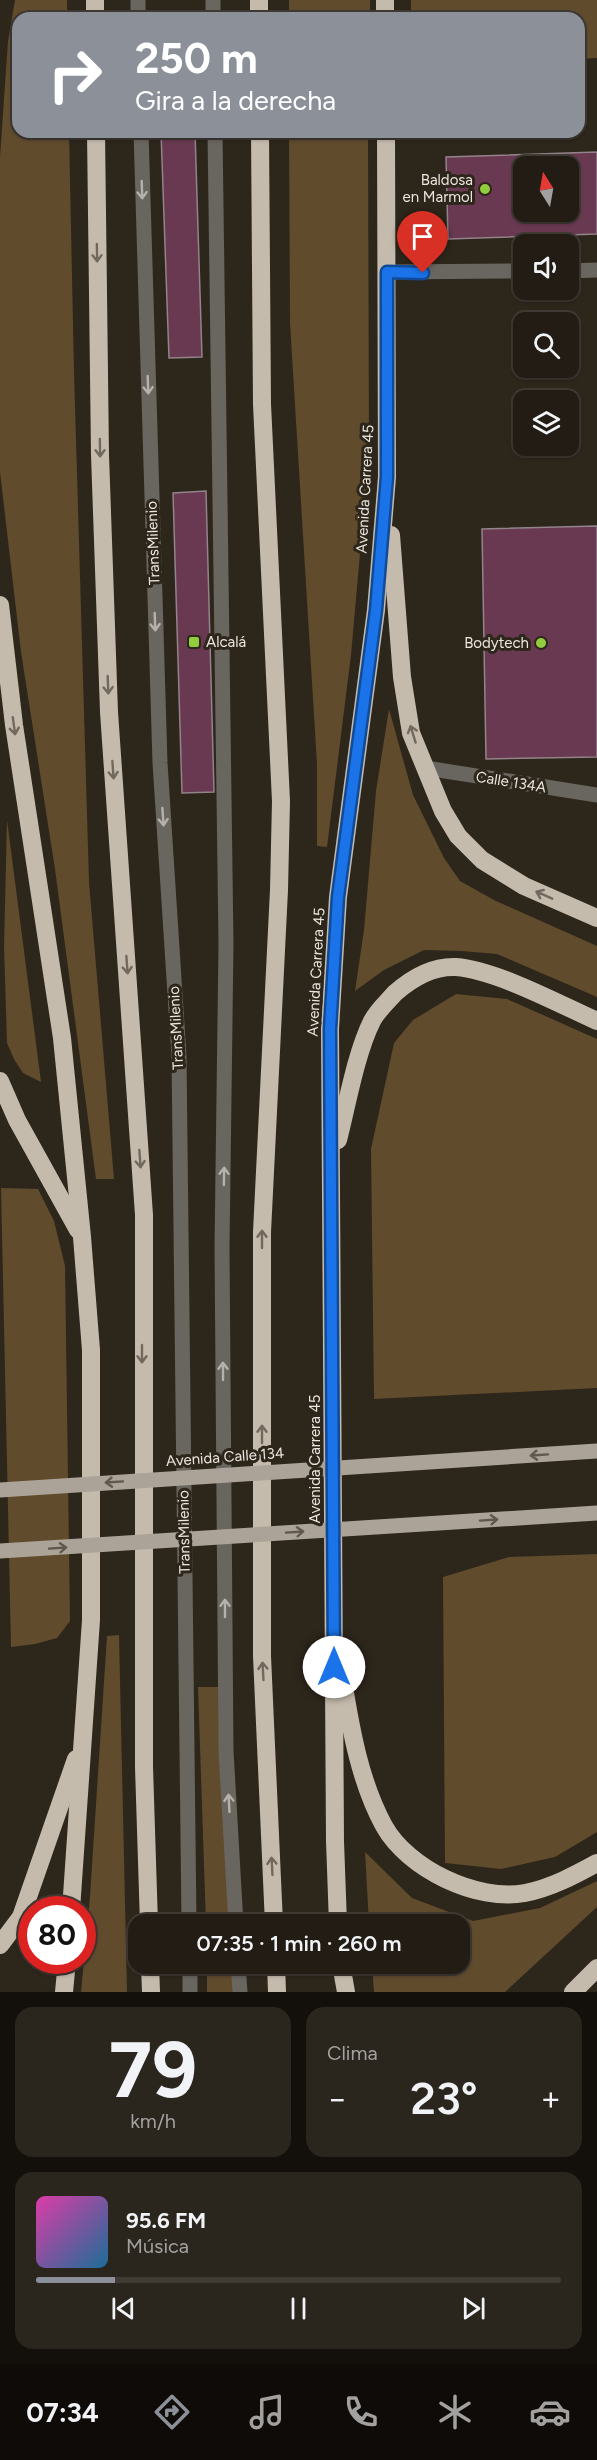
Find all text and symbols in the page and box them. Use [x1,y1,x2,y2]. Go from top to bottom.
text: 250 m [135,33,258,84]
icon: right [36,36,114,114]
text: Gira a la derecha [135,84,336,117]
north arrow [513,156,579,222]
map controls [513,156,579,456]
place label: Baldosa en Marmol [403,171,473,206]
one-way arrow [137,180,148,200]
marker: Baldosa en Marmol [478,182,492,196]
pin [397,211,448,273]
icon: arrive [406,220,439,253]
button: sound [513,234,579,300]
one-way arrow [92,243,103,263]
button: search [513,312,579,378]
one-way arrow [143,375,154,395]
button: layers [513,390,579,456]
street label: Avenida Carrera 45 [353,424,377,554]
one-way arrow [94,438,106,458]
street label: TransMilenio [143,500,163,585]
one-way arrow [150,612,161,632]
place label: Alcalá [206,633,246,651]
place label: Bodytech [464,634,529,652]
marker: Alcalá [187,635,201,649]
marker: Bodytech [534,636,548,650]
one-way arrow [103,675,114,695]
one-way arrow [8,715,19,735]
one-way arrow [407,725,418,744]
one-way arrow [108,760,119,779]
street label: Calle 134A [475,768,547,796]
one-way arrow [158,807,169,827]
one-way arrow [535,888,553,900]
street label: Avenida Carrera 45 [304,907,328,1037]
one-way arrow [121,954,132,974]
street label: TransMilenio [165,985,187,1070]
one-way arrow [134,1149,145,1169]
one-way arrow [218,1167,230,1187]
one-way arrow [256,1230,268,1250]
one-way arrow [136,1343,148,1363]
one-way arrow [217,1362,229,1382]
street label: Avenida Carrera 45 [306,1395,324,1523]
one-way arrow [256,1425,268,1445]
street label: Avenida Calle 134 [165,1444,285,1470]
one-way arrow [529,1449,549,1460]
one-way arrow [104,1477,124,1488]
street label: TransMilenio [174,1490,194,1574]
one-way arrow [479,1514,499,1525]
one-way arrow [284,1527,304,1538]
one-way arrow [48,1542,68,1553]
one-way arrow [219,1599,231,1619]
position arrow [302,1635,366,1699]
one-way arrow [257,1662,268,1682]
one-way arrow [223,1794,234,1814]
one-way arrow [266,1857,277,1877]
speed limit sign: 80 [18,1896,96,1974]
text: 07:35 · 1 min · 260 m [197,1930,401,1957]
text: 79 [109,2023,197,2117]
text: Clima [327,2041,378,2065]
text: 23° [410,2071,478,2125]
text: − [327,2079,348,2118]
text: + [540,2079,561,2118]
text: km/h [130,2109,176,2133]
text: 95.6 FM [126,2207,206,2234]
text: Música [126,2234,189,2258]
icon: previous [107,2292,140,2325]
icon: pause [282,2292,315,2325]
icon: next [457,2292,490,2325]
icon: directions [151,2391,193,2433]
icon: music [246,2391,288,2433]
icon: phone [340,2391,382,2433]
icon: climate [434,2391,476,2433]
icon: car [529,2391,571,2433]
text: 07:34 [26,2396,99,2429]

